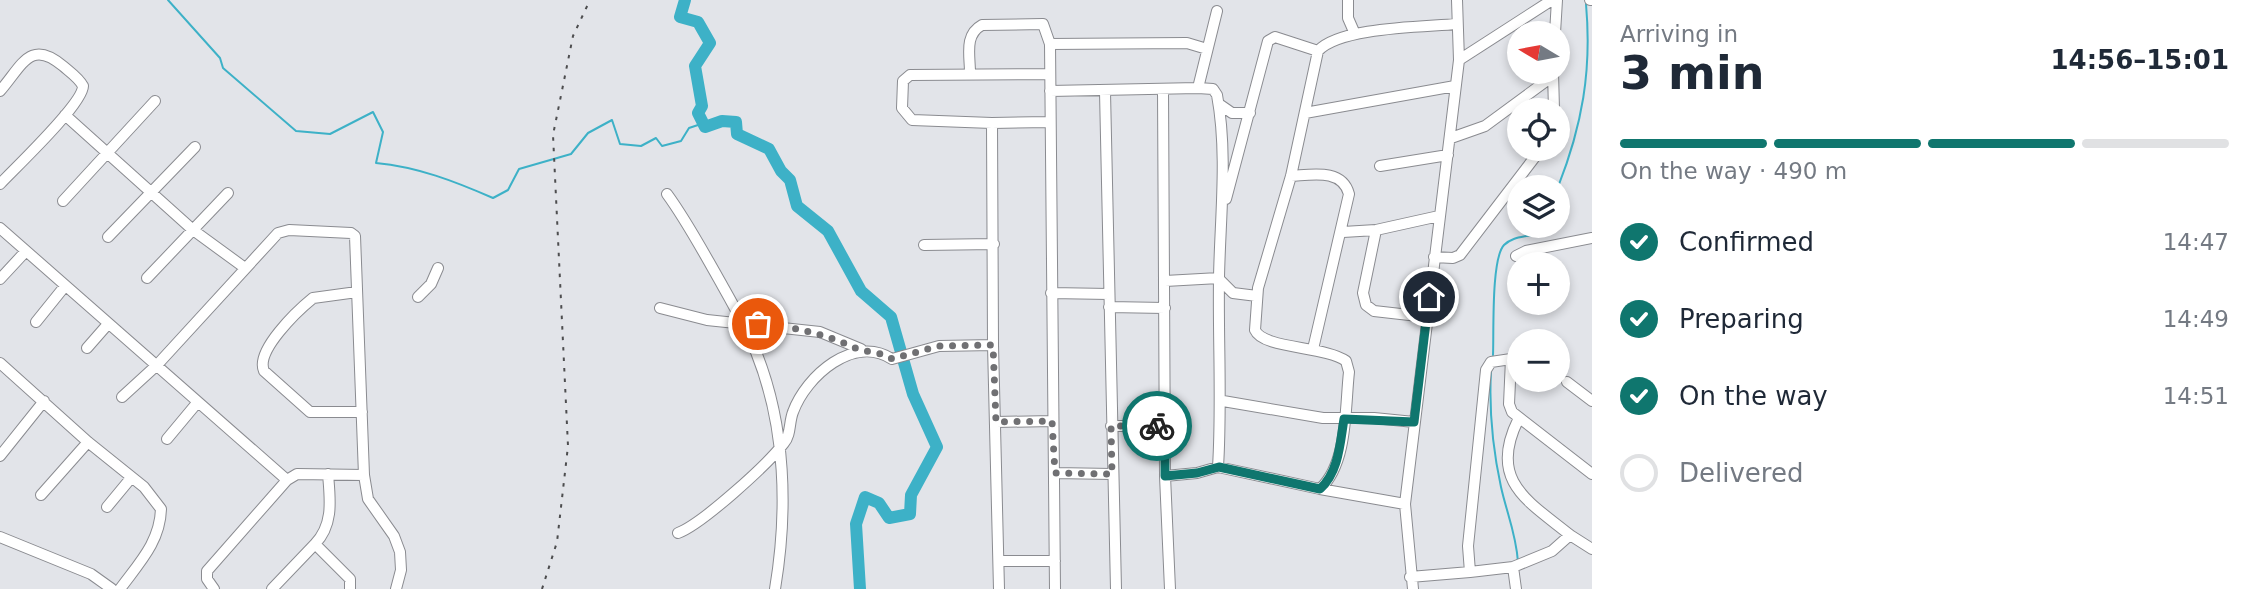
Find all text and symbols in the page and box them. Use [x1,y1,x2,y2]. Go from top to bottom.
north arrow [1507,21,1570,84]
map controls [1507,21,1570,392]
text: Arriving in [1620,21,1738,47]
text: 14:56–15:01 [2050,45,2229,75]
text: 3 min [1620,46,1764,100]
button: locate [1507,98,1570,161]
text: On the way · 490 m [1620,158,1847,184]
button: layers [1507,175,1570,238]
icon: check [1620,223,1658,261]
text: Confirmed [1679,227,1814,257]
text: 14:47 [2163,229,2229,255]
button: + [1507,252,1570,315]
pin [1399,267,1459,327]
icon: home [1410,278,1448,316]
pin [728,294,788,354]
icon: check [1620,300,1658,338]
text: Preparing [1679,304,1804,334]
icon: bag [739,305,777,343]
text: 14:49 [2163,306,2229,332]
button: − [1507,329,1570,392]
icon: check [1620,377,1658,415]
text: On the way [1679,381,1828,411]
text: 14:51 [2163,383,2229,409]
courier [1122,391,1192,461]
icon: bike [1138,407,1176,445]
text: Delivered [1679,458,1803,488]

